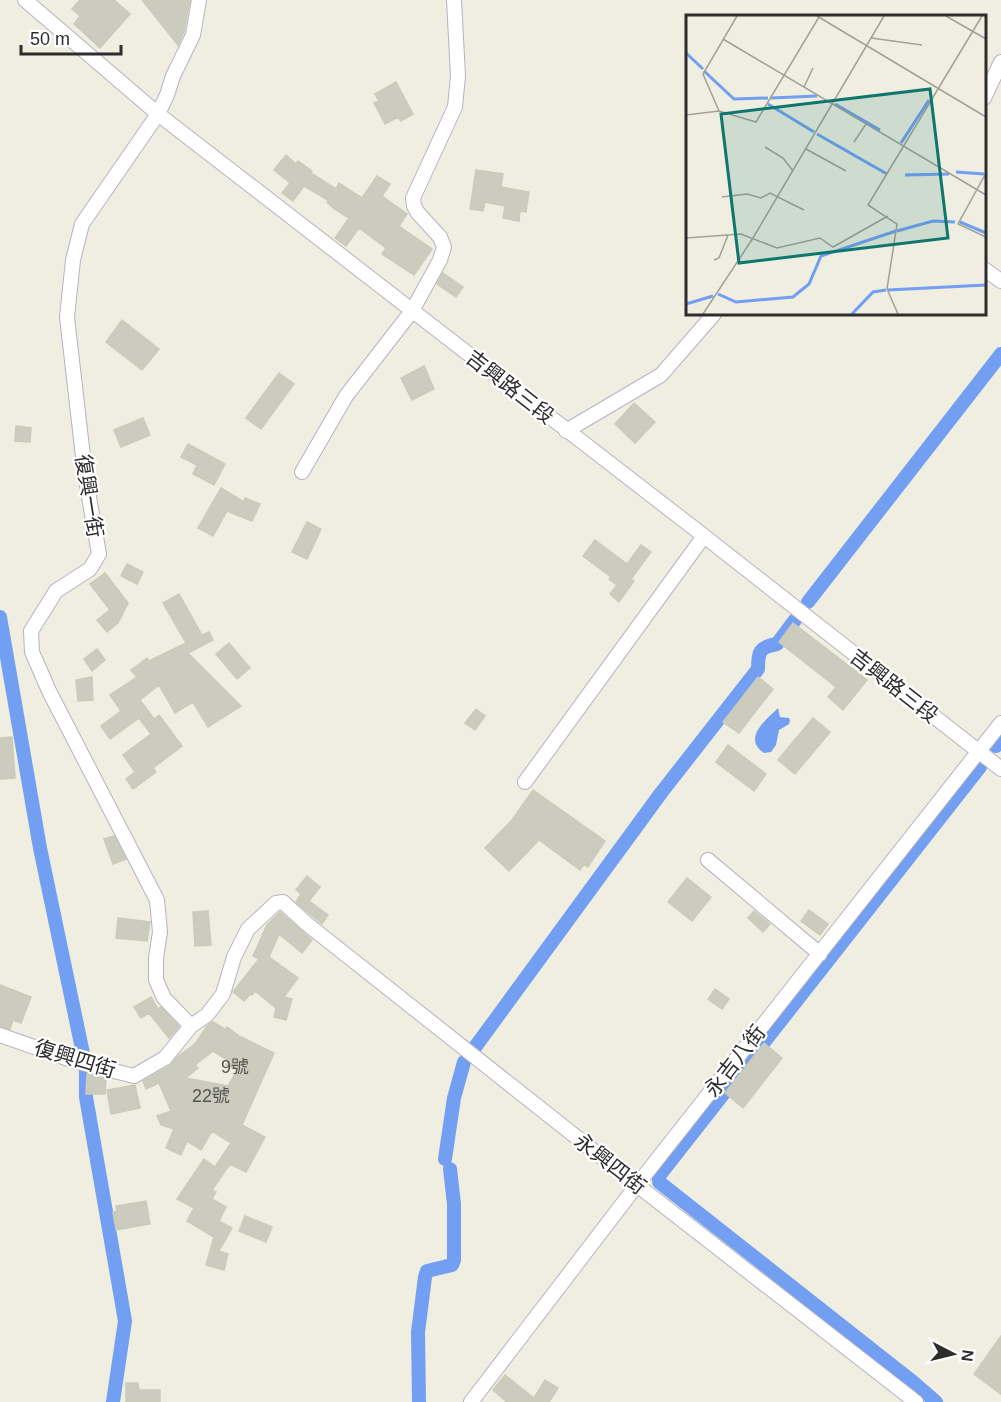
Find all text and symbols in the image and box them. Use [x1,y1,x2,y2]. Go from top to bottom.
inset map [686,15,986,315]
scale bar [21,18,122,56]
text: 50 m [30,29,70,49]
street label: 吉興路三段 [462,345,559,428]
street label: 復興一街 [72,453,107,539]
street label: 吉興路三段 [846,644,943,727]
street label: 永吉八街 [700,1021,770,1101]
street label: 復興四街 [32,1035,119,1082]
house number: 9號 [221,1057,249,1077]
house number: 22號 [192,1086,230,1106]
street label: 永興四街 [570,1129,650,1199]
north arrow [923,1324,983,1384]
text: N [958,1349,977,1363]

